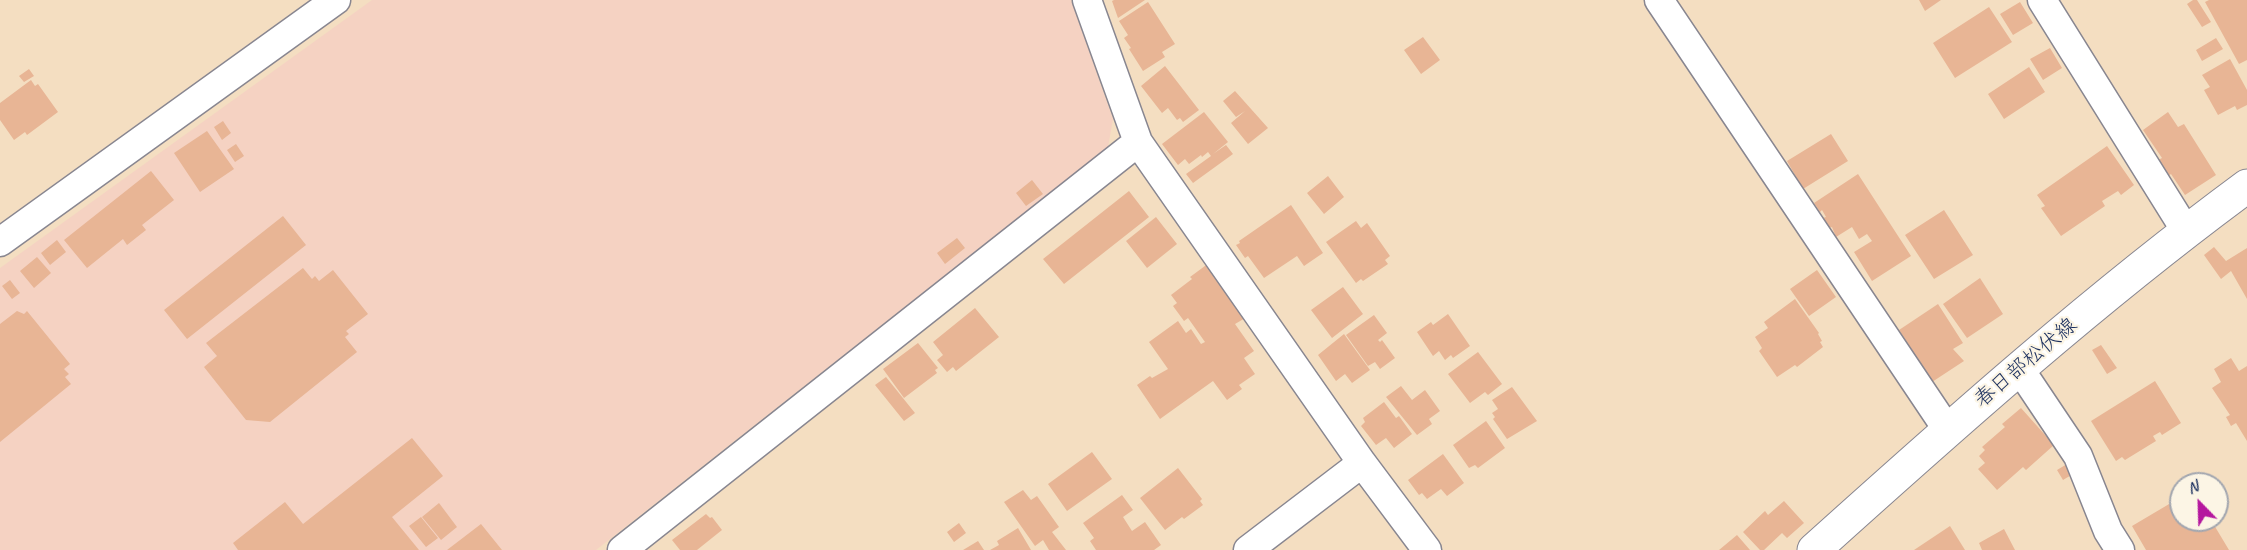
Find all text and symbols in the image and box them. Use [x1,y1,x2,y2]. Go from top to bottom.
street label: 春日部松伏線 [1970,313,2082,413]
north arrow [2169,472,2229,532]
text: N [2184,476,2201,498]

